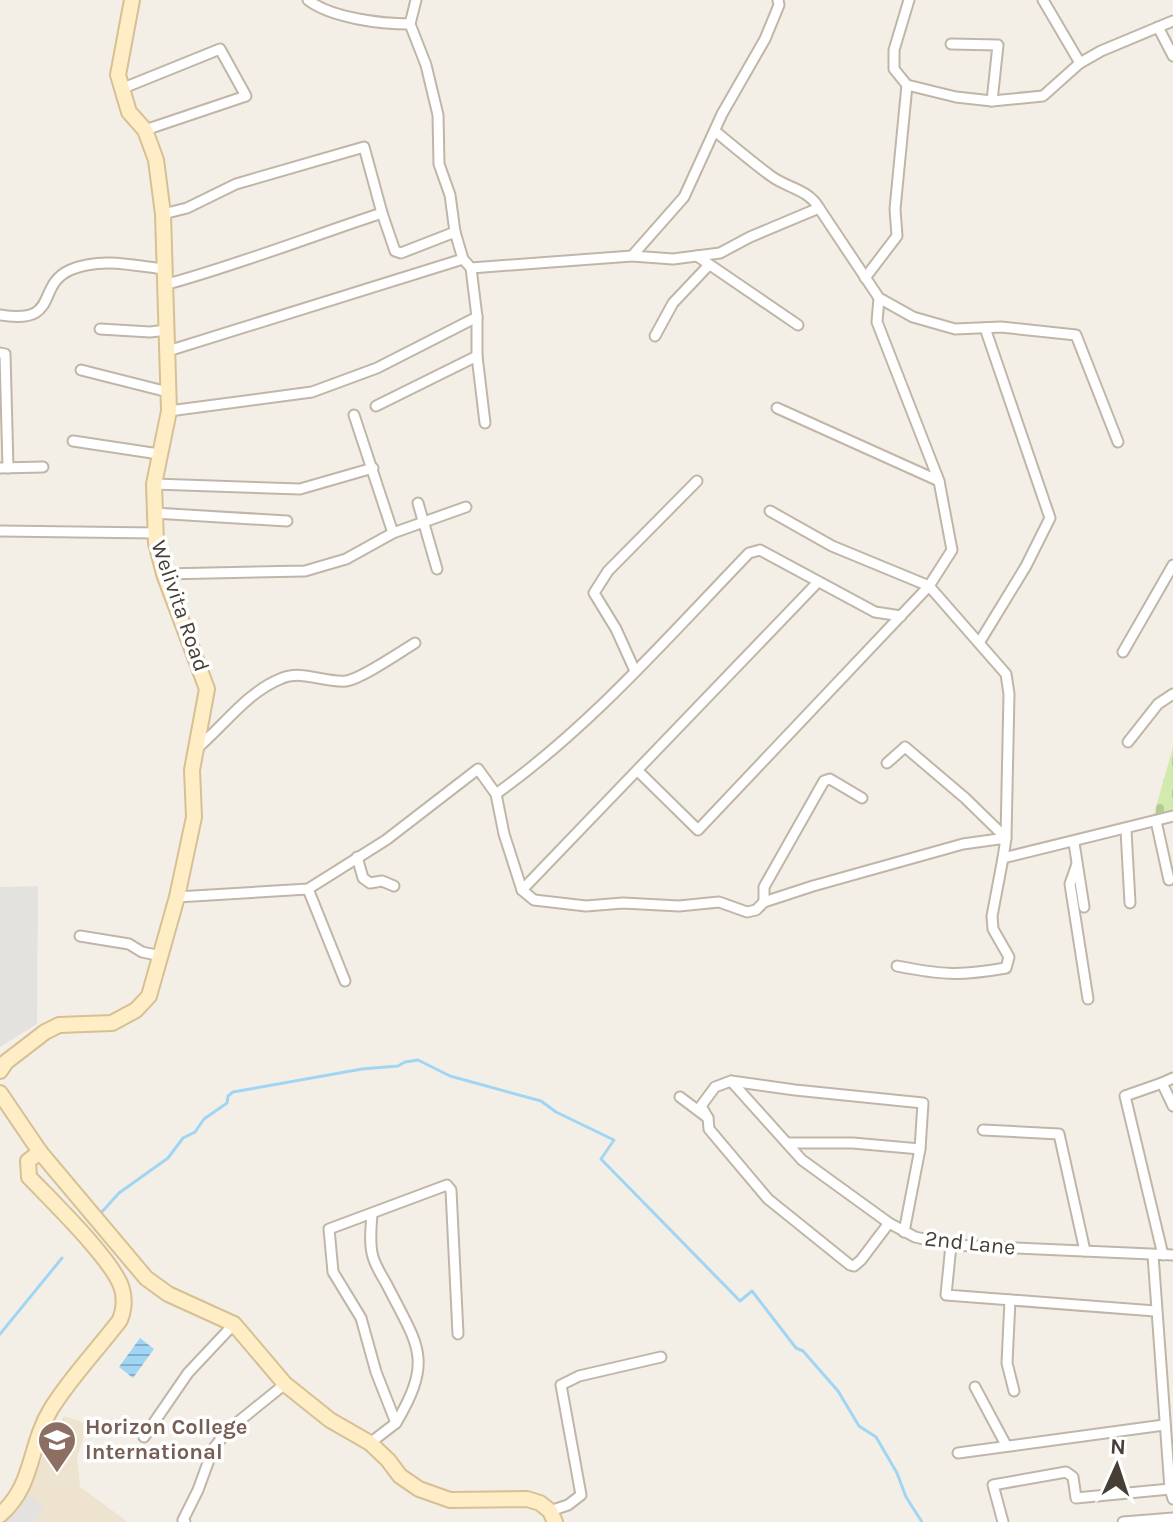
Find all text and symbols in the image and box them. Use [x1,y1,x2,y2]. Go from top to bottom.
street label: Welivita Road [145,537,215,675]
street label: 2nd Lane [923,1225,1017,1261]
place label: Horizon College International [85,1414,247,1465]
school or university icon: Horizon College International [36,1419,78,1474]
north arrow [1077,1426,1157,1506]
text: N [1109,1434,1127,1460]

